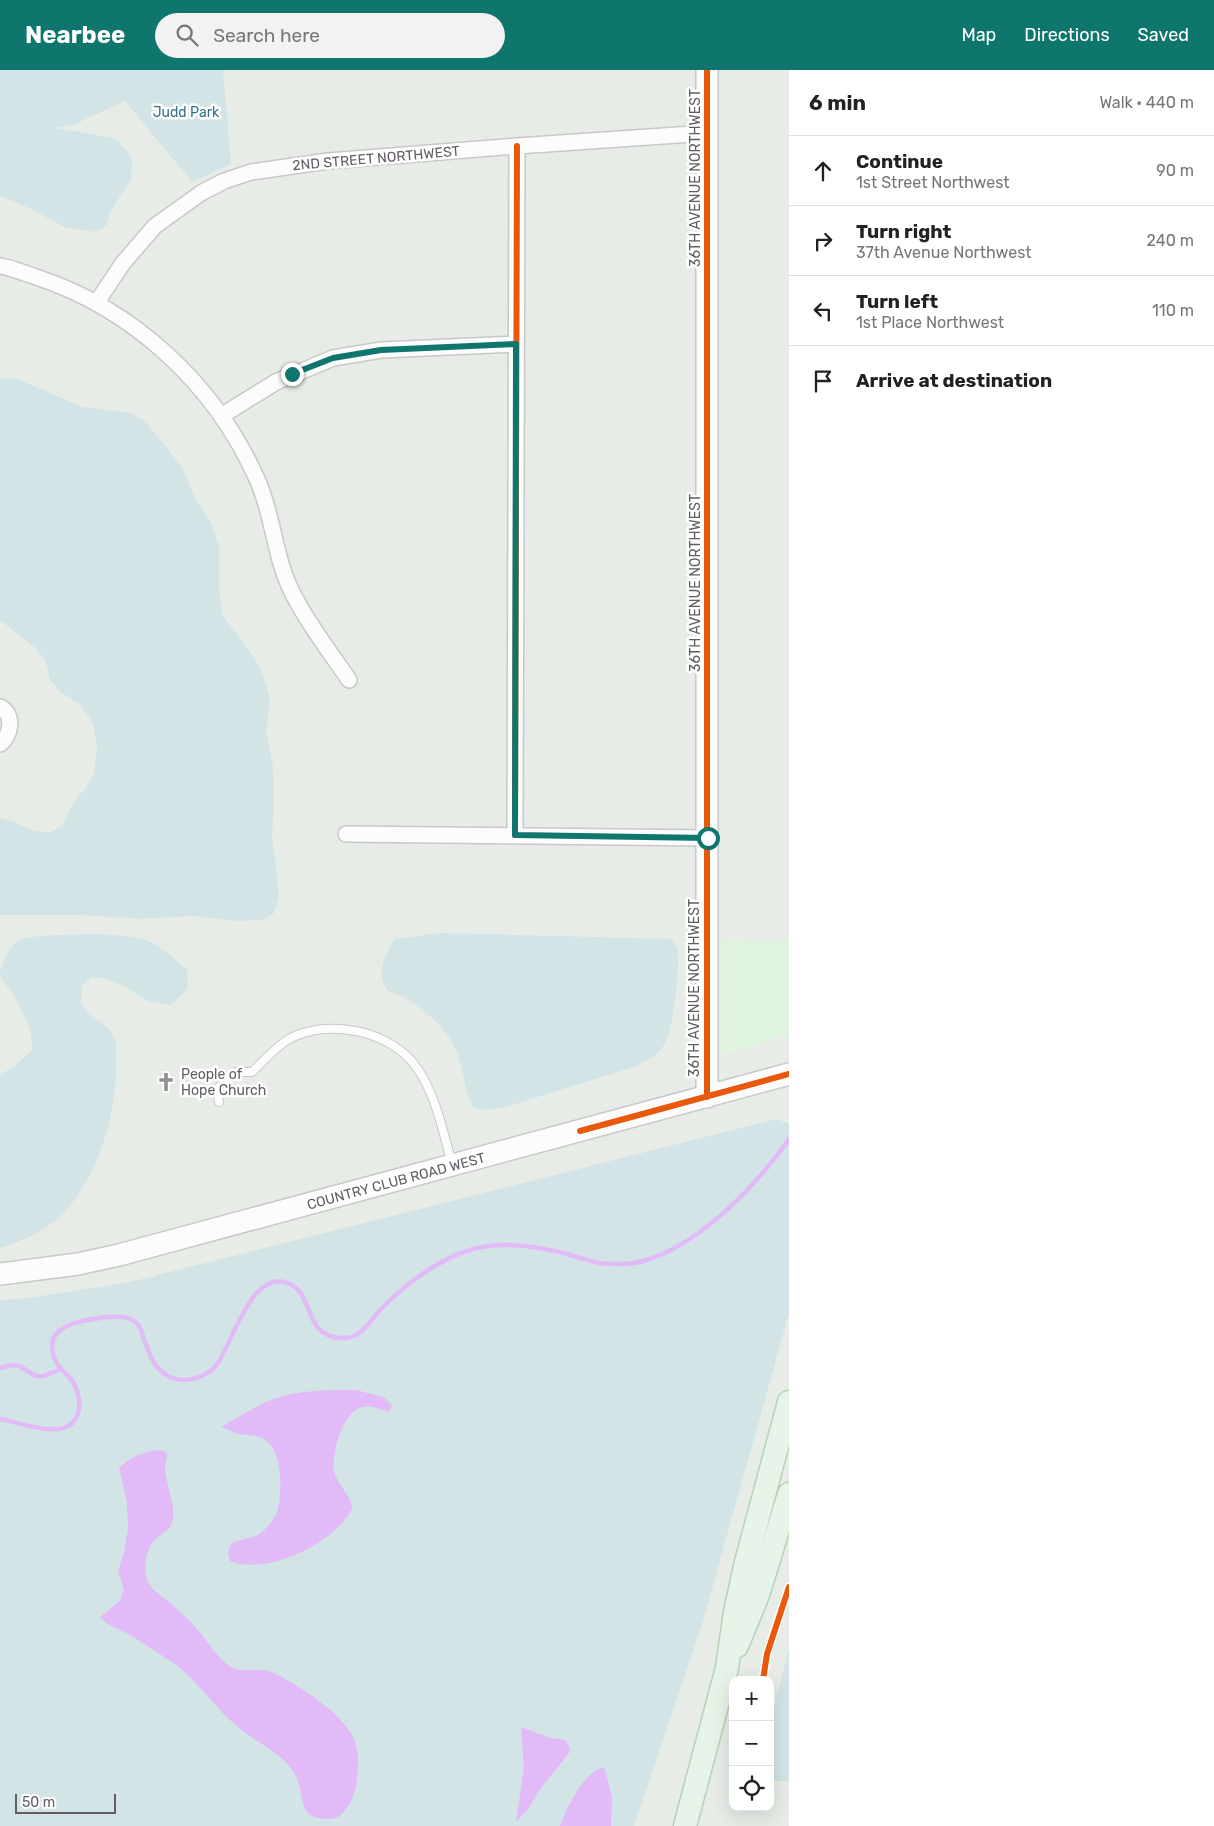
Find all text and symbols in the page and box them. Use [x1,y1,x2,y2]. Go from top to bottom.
search box [155,13,505,58]
text: Nearbee [25,21,125,49]
icon: search [173,21,201,49]
text: Search here [213,24,320,47]
text: Map [961,24,996,46]
text: Directions [1024,24,1110,46]
text: Saved [1138,24,1189,46]
street label: 36TH AVENUE NORTHWEST [687,89,704,267]
text: 6 min [809,90,866,115]
text: Walk · 440 m [1099,93,1194,112]
park label: Judd Park [153,104,220,121]
street label: 2ND STREET NORTHWEST [292,143,460,174]
text: Continue [856,150,943,173]
icon: ahead [809,157,837,185]
text: 90 m [1156,161,1194,180]
text: 1st Street Northwest [856,173,1010,192]
text: Turn right [856,220,951,243]
icon: right [809,227,837,255]
text: 240 m [1147,231,1194,250]
text: 37th Avenue Northwest [856,243,1032,262]
text: Turn left [856,290,938,313]
icon: left [809,297,837,325]
text: 110 m [1152,301,1194,320]
text: 1st Place Northwest [856,313,1004,332]
route end [281,363,304,386]
icon: arrive [809,367,837,395]
text: Arrive at destination [856,369,1052,392]
street label: 36TH AVENUE NORTHWEST [687,494,704,672]
route start [697,827,720,850]
street label: 36TH AVENUE NORTHWEST [686,899,703,1077]
place label: People of Hope Church [181,1066,266,1099]
church icon: People of Hope Church [155,1071,177,1093]
street label: COUNTRY CLUB ROAD WEST [305,1149,487,1214]
map controls [729,1676,774,1811]
button: + [729,1676,774,1721]
button: − [729,1721,774,1766]
button: locate [729,1766,774,1811]
scale bar [15,1791,116,1814]
text: 50 m [22,1794,55,1811]

